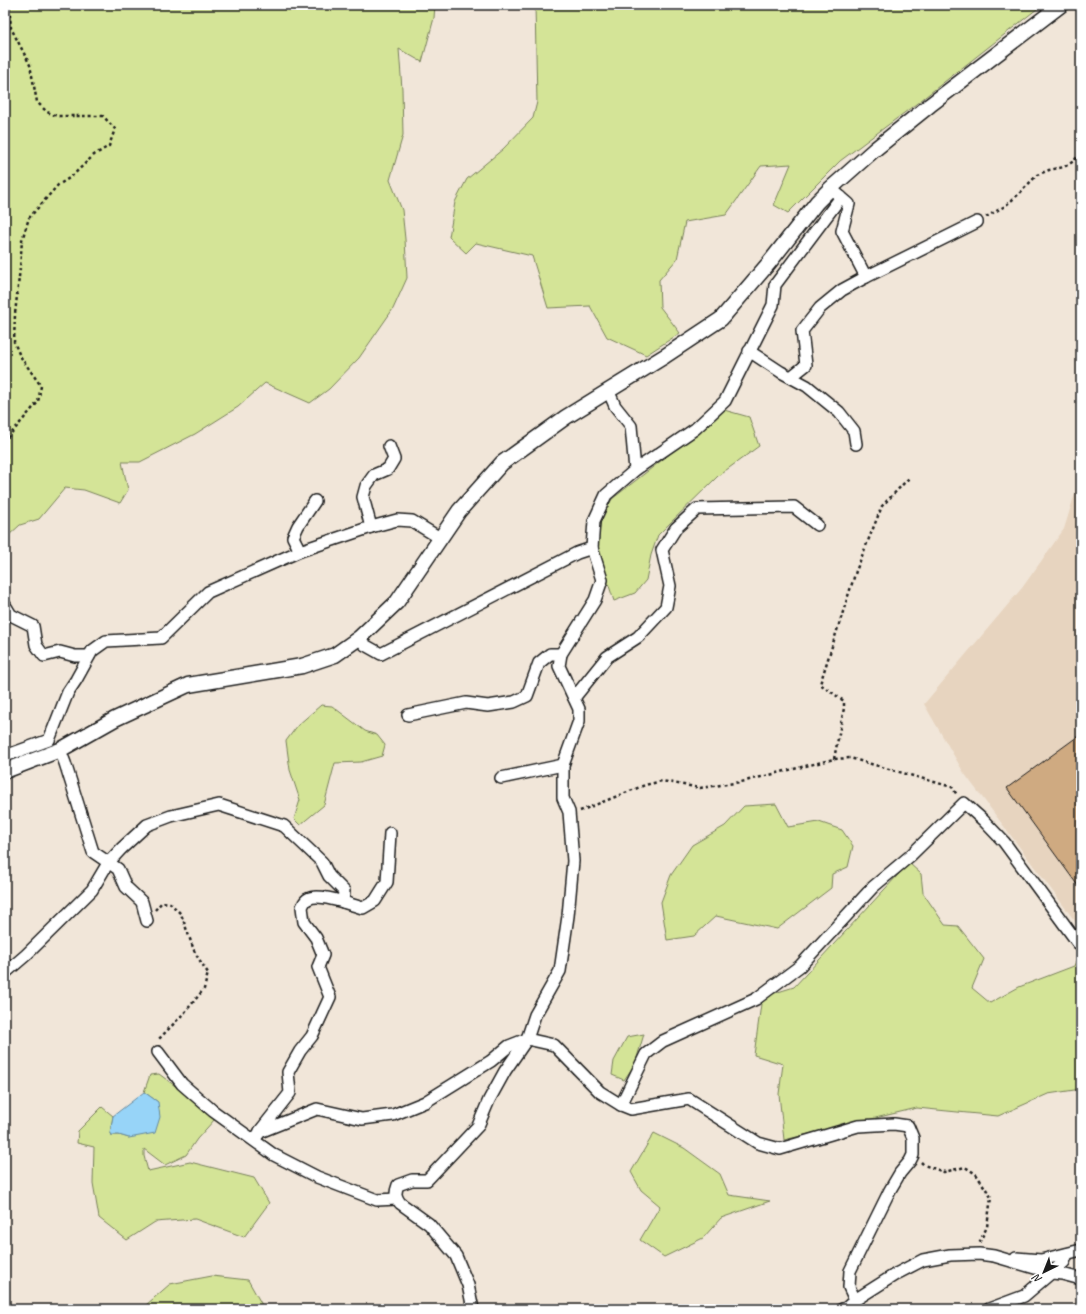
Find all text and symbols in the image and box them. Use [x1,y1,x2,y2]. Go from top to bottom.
north arrow [1024,1252,1064,1292]
text: N [1028,1270,1044,1287]

